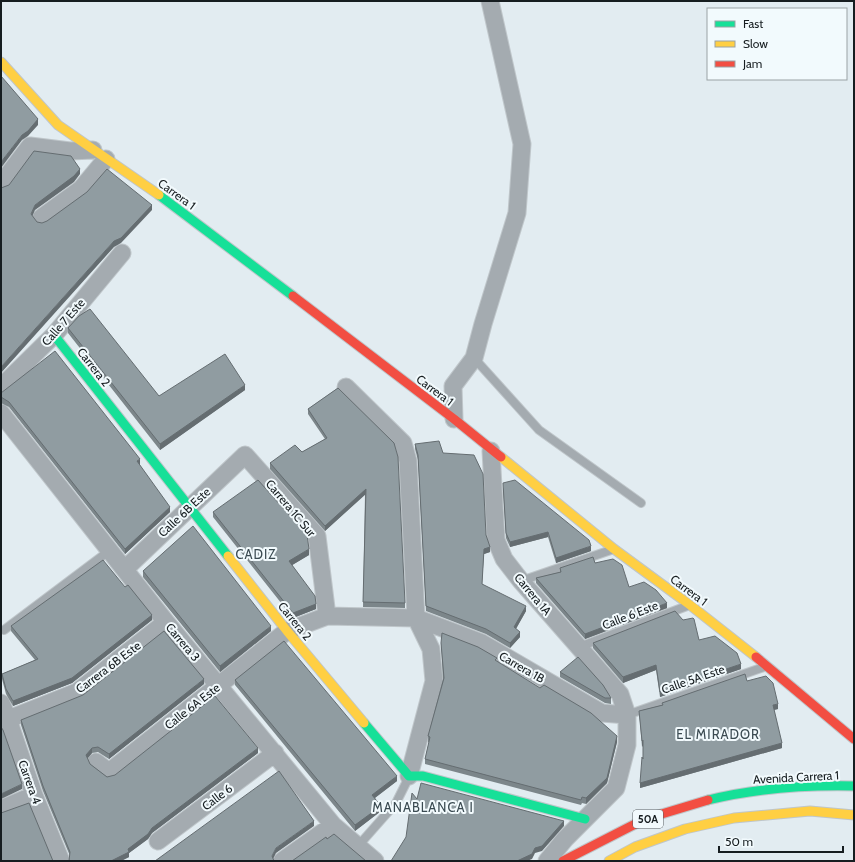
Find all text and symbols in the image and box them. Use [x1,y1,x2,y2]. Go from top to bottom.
legend [707,8,847,80]
text: Fast [743,16,763,31]
text: Slow [743,36,768,51]
text: Jam [742,56,762,71]
street label: Carrera 1 [155,175,199,213]
street label: Calle 7 Este [38,295,88,349]
street label: Carrera 2 [74,345,114,389]
street label: Carrera 1 [413,371,457,409]
street label: Carrera 1C Sur [263,476,319,540]
street label: Calle 6B Este [155,484,213,540]
district label: CADIZ [236,546,276,562]
street label: Carrera 1A [511,570,555,619]
street label: Carrera 1 [667,571,711,609]
street label: Calle 6 Este [600,597,660,633]
street label: Carrera 2 [275,599,315,643]
street label: Carrera 3 [163,620,203,664]
street label: Carrera 6B Este [73,638,143,696]
street label: Carrera 1B [497,648,547,686]
street label: Calle 5A Este [659,661,727,697]
street label: Calle 6A Este [161,680,223,732]
district label: EL MIRADOR [676,726,760,742]
street label: Carrera 4 [15,758,45,806]
street label: Avenida Carrera 1 [753,767,839,787]
street label: Calle 6 [199,781,235,813]
district label: MANABLANCA I [372,799,474,815]
road number: 50A [633,810,663,828]
scale bar [719,828,843,854]
text: 50 m [725,834,753,849]

